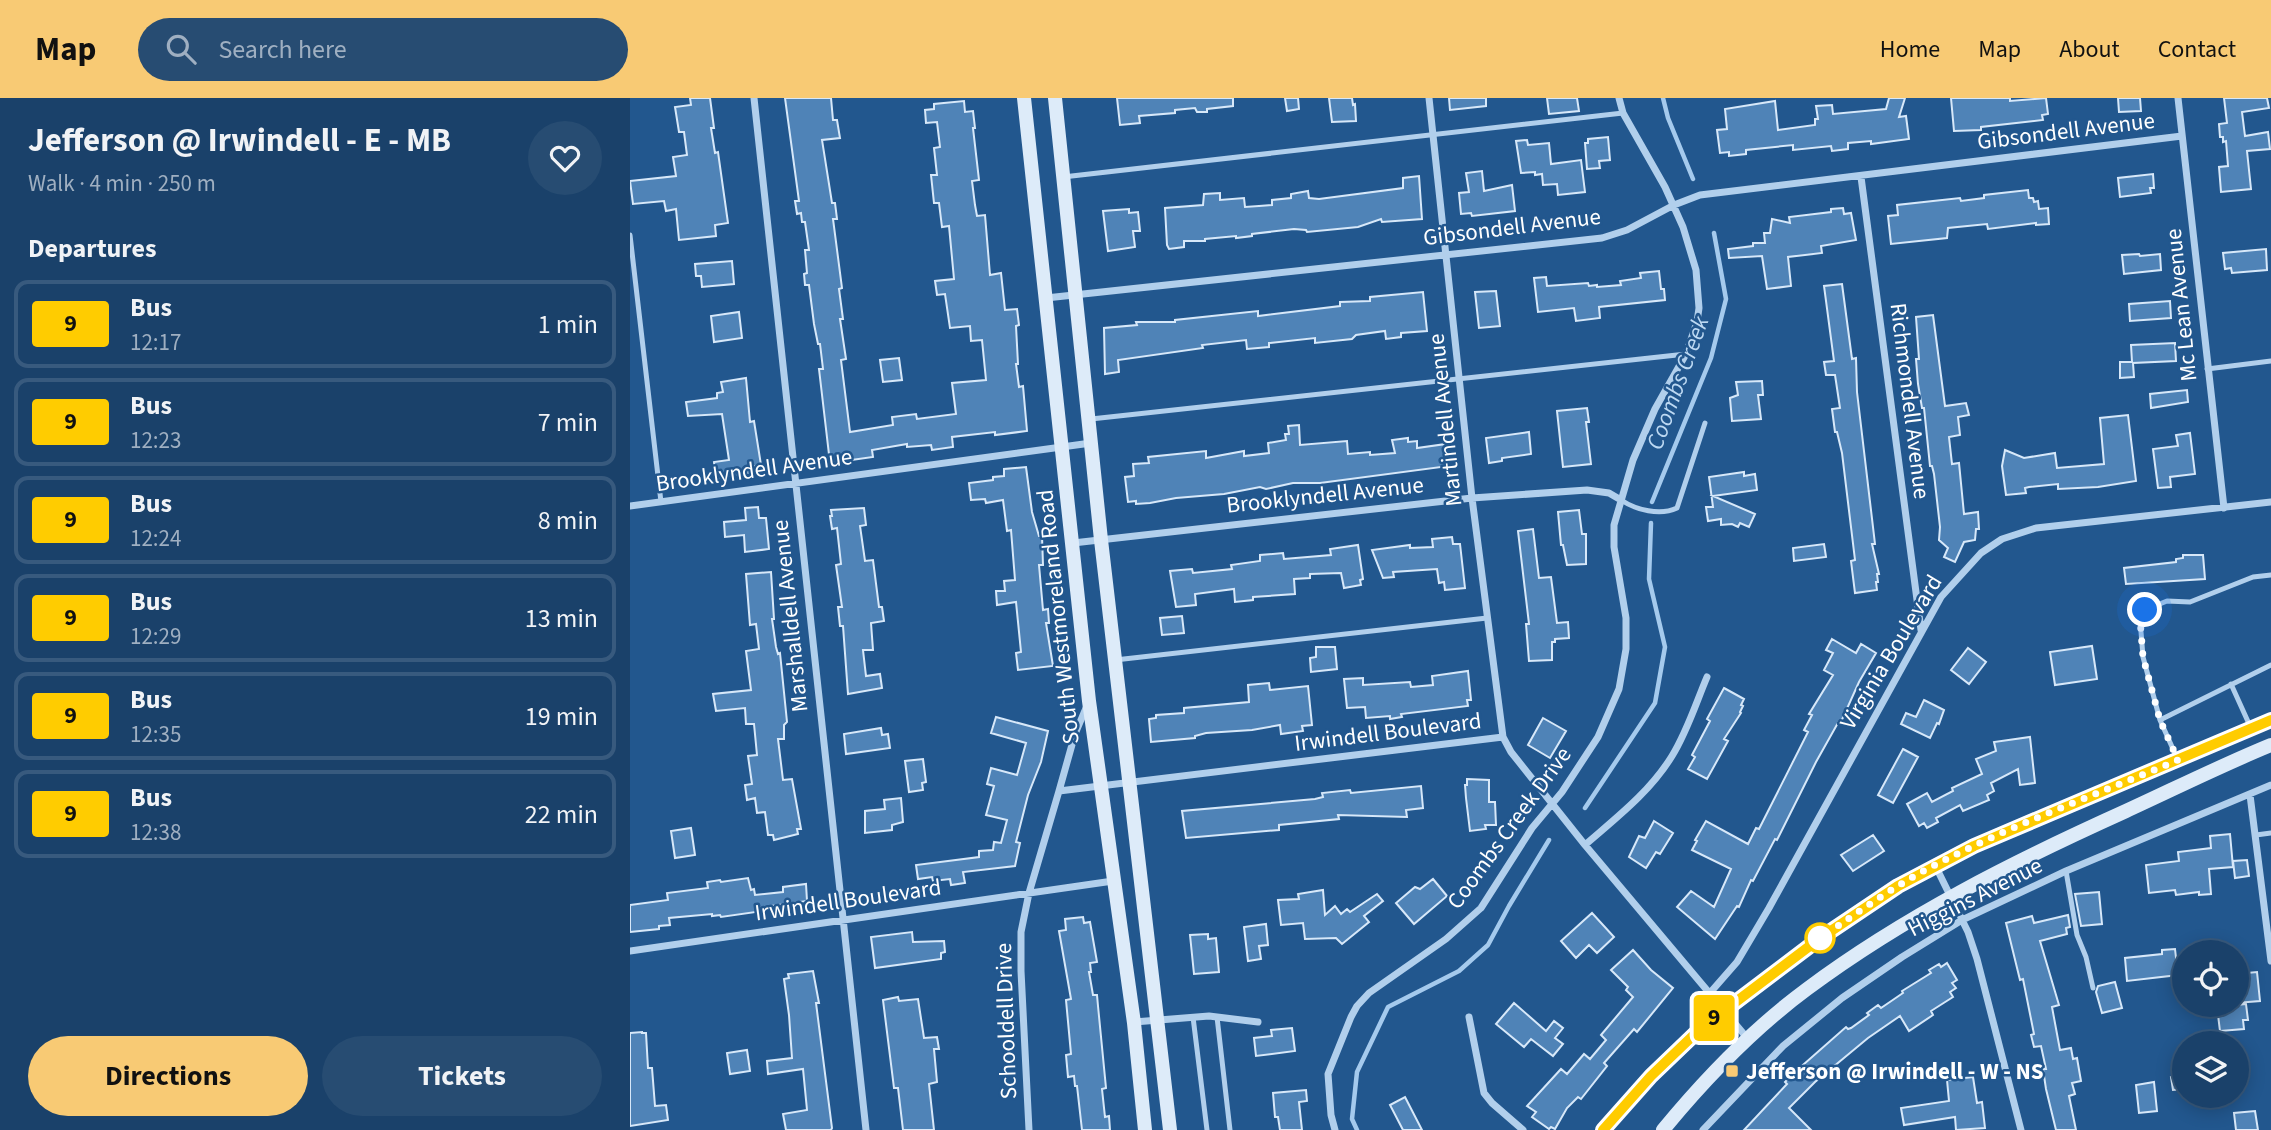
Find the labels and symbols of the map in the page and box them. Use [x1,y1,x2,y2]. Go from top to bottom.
street label: Gibsondell Avenue [1975,104,2157,158]
street label: Gibsondell Avenue [1421,200,1603,254]
street label: Mc Lean Avenue [2157,227,2205,383]
street label: Richmondell Avenue [1882,301,1938,501]
water label: Coombs Creek [1638,311,1719,455]
street label: Martindell Avenue [1420,332,1470,508]
street label: Brooklyndell Avenue [654,440,854,500]
street label: Brooklyndell Avenue [1225,468,1425,522]
street label: South Westmoreland Road [1028,488,1088,746]
street label: Marshalldell Avenue [763,518,817,714]
street label: Virginia Boulevard [1832,568,1950,736]
your location [2127,592,2162,627]
street label: Irwindell Boulevard [1293,704,1483,760]
street label: Coombs Creek Drive [1439,740,1579,916]
street label: Higgins Avenue [1902,849,2048,945]
street label: Irwindell Boulevard [753,871,943,929]
unlabelled marker [1805,923,1835,953]
street label: Schooldell Drive [987,942,1025,1100]
line badge: 9 [1691,995,1737,1041]
place label: Jefferson @ Irwindell - W - NS [1746,1055,2044,1088]
marker: Jefferson @ Irwindell - W - NS [1724,1063,1740,1079]

